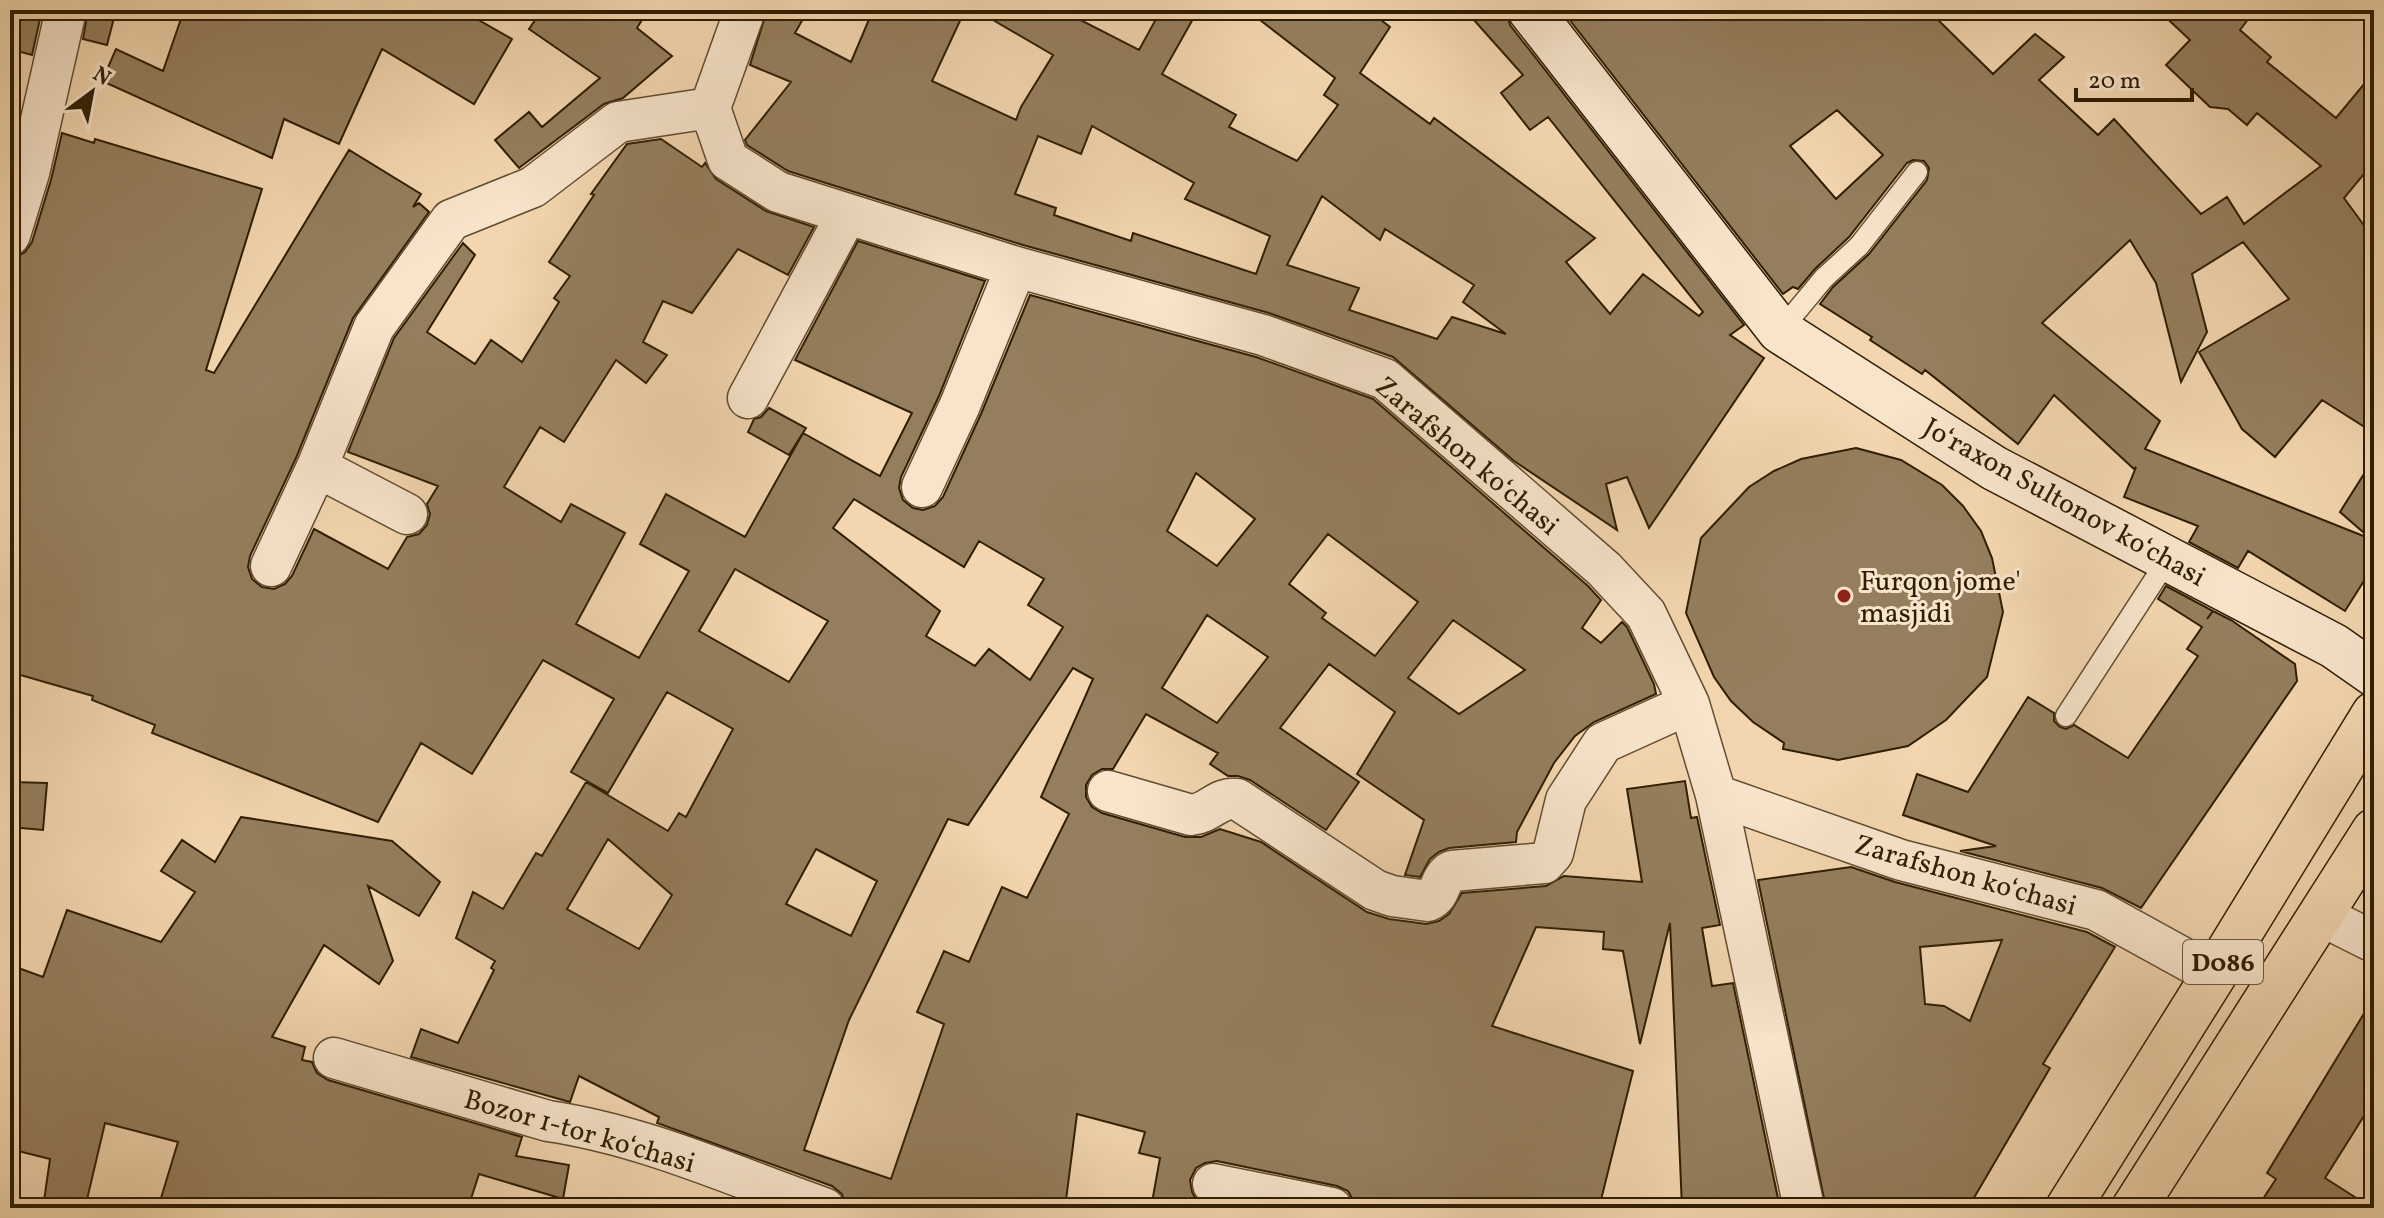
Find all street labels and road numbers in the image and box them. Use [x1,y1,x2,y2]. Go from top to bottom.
street label: Zarafshon koʻchasi [1366,368,1567,546]
street label: Joʻraxon Sultonov koʻchasi [1915,409,2212,597]
street label: Zarafshon koʻchasi [1850,826,2081,927]
road number: D086 [2183,940,2263,984]
street label: Bozor 1-tor koʻchasi [459,1081,700,1184]

